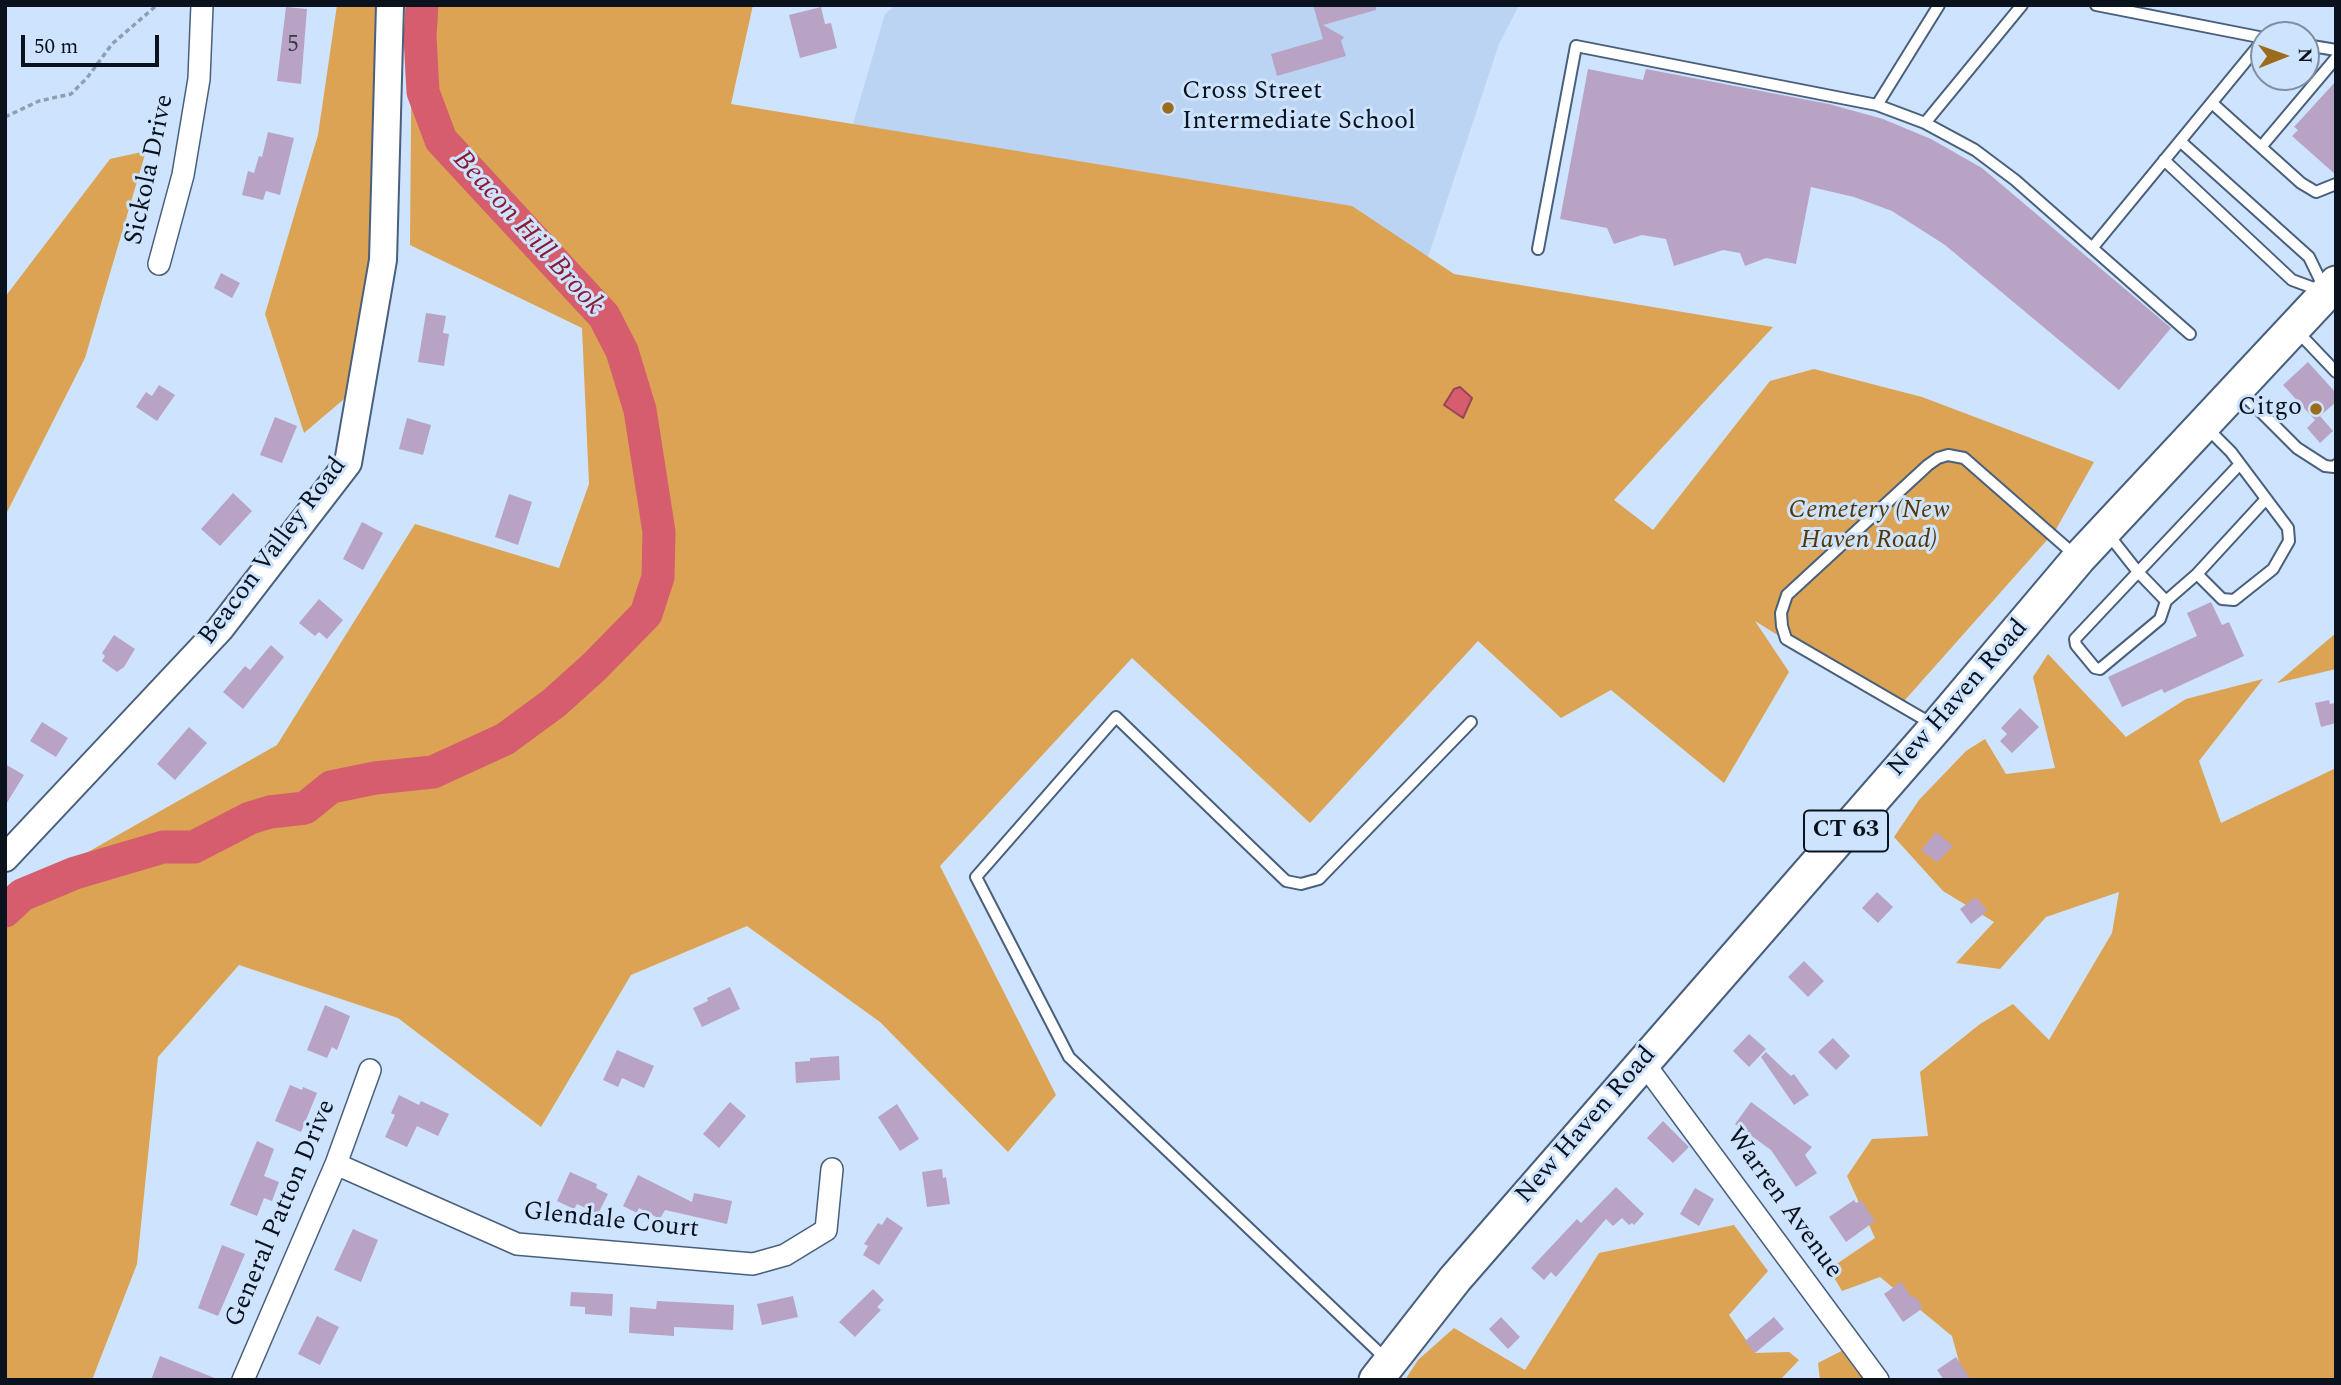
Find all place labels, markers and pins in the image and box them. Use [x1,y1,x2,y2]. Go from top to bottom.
place label: Cross Street Intermediate School [1182,77,1416,138]
marker: Cross Street Intermediate School [1160,100,1176,116]
place label: Citgo [2238,393,2302,425]
marker: Citgo [2308,401,2324,417]

